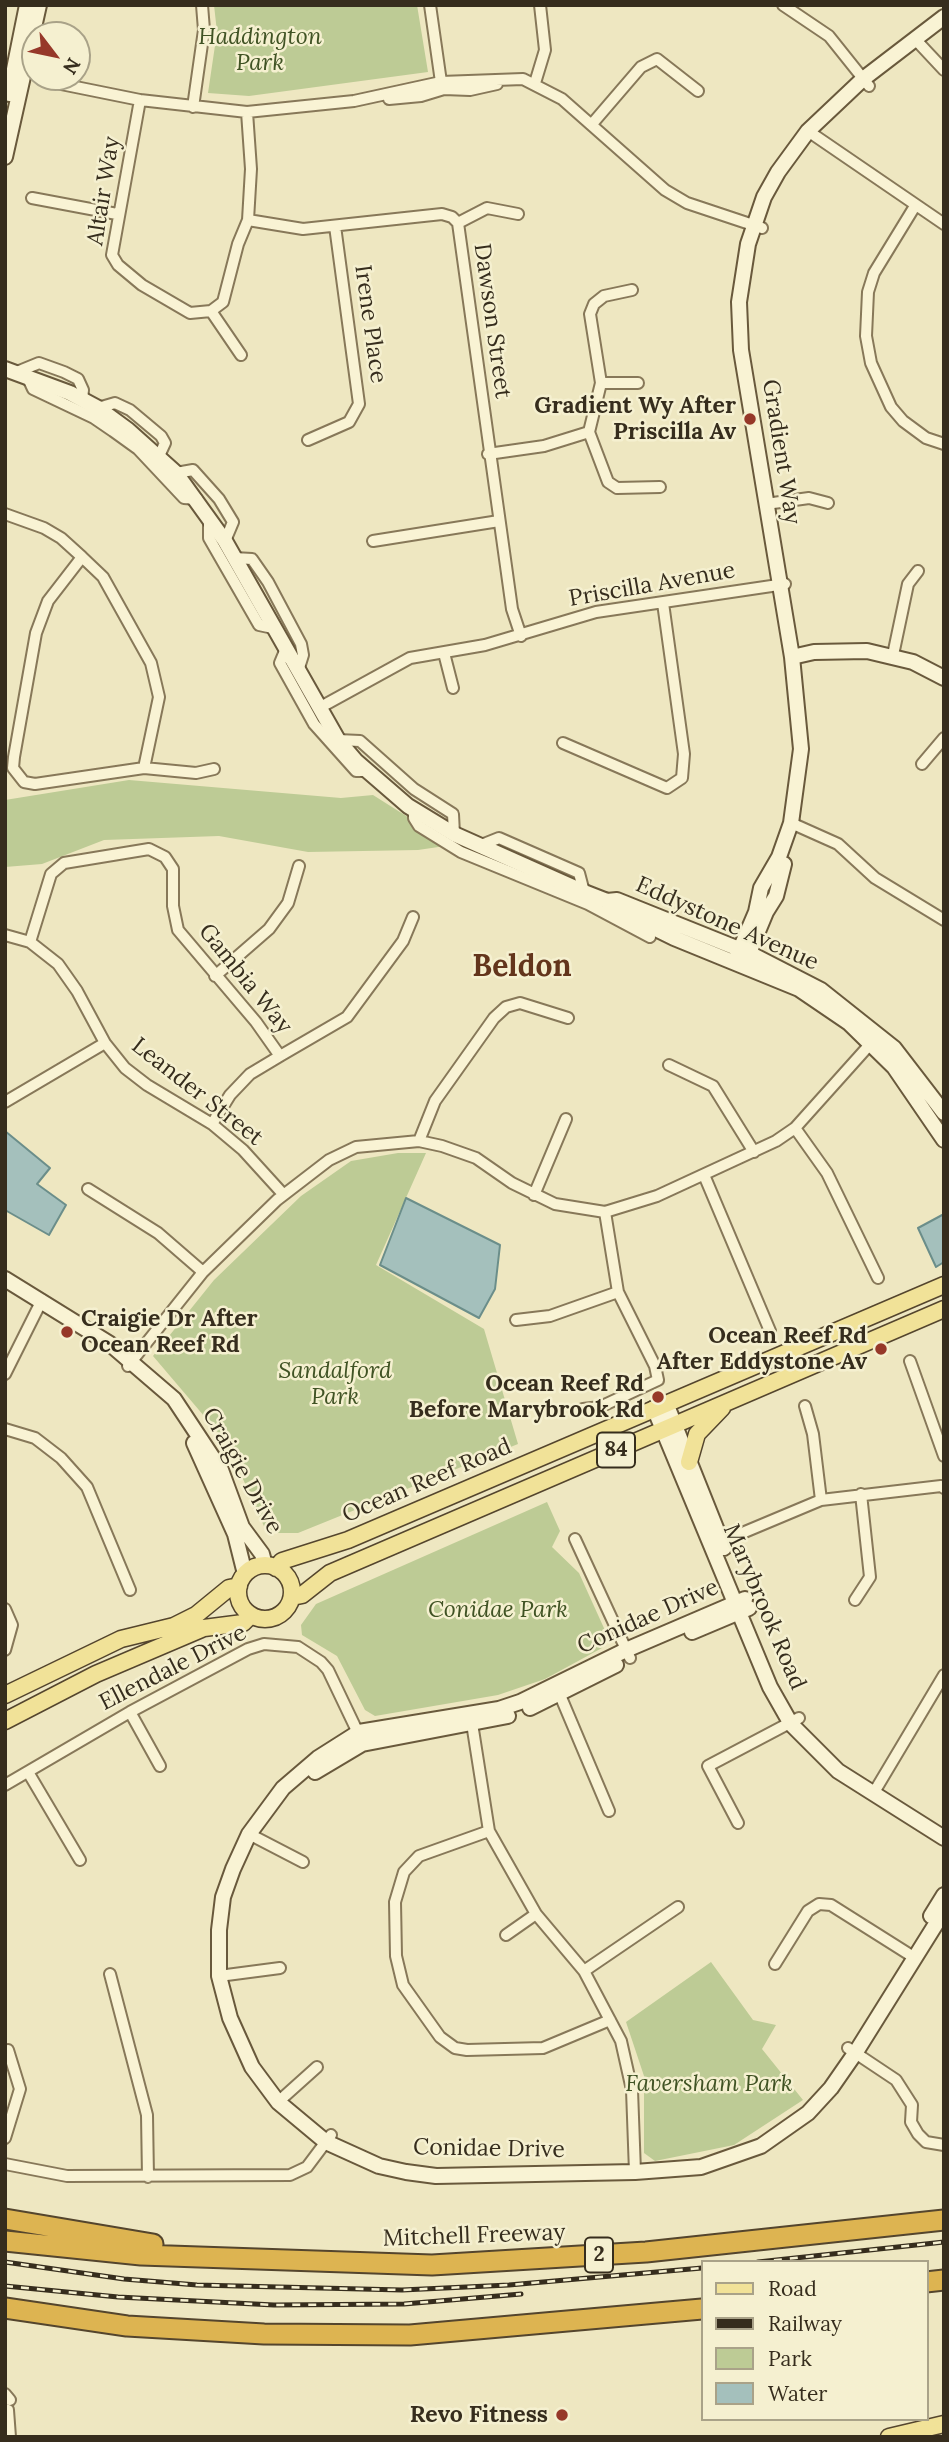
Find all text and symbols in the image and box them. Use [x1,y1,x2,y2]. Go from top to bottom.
north arrow [21,21,91,91]
park label: Haddington Park [198,23,322,77]
text: N [58,53,86,79]
street label: Altair Way [82,135,126,247]
street label: Dawson Street [467,242,517,400]
street label: Irene Place [348,263,392,385]
street label: Gradient Way [756,378,806,526]
place label: Gradient Wy After Priscilla Av [534,392,736,446]
marker: Gradient Wy After Priscilla Av [742,411,758,427]
street label: Priscilla Avenue [567,557,737,613]
street label: Eddystone Avenue [631,871,823,977]
street label: Gambia Way [192,918,298,1040]
district label: Beldon [472,949,572,985]
street label: Leander Street [126,1032,268,1152]
place label: Craigie Dr After Ocean Reef Rd [81,1305,258,1359]
place label: Ocean Reef Rd After Eddystone Av [657,1322,867,1376]
marker: Craigie Dr After Ocean Reef Rd [59,1324,75,1340]
marker: Ocean Reef Rd After Eddystone Av [873,1341,889,1357]
park label: Sandalford Park [278,1357,392,1411]
place label: Ocean Reef Rd Before Marybrook Rd [409,1370,644,1424]
marker: Ocean Reef Rd Before Marybrook Rd [650,1389,666,1405]
street label: Craigie Drive [196,1403,288,1539]
road number: 84 [597,1432,635,1468]
street label: Ocean Reef Road [338,1433,516,1529]
street label: Marybrook Road [717,1520,811,1694]
street label: Conidae Drive [573,1574,723,1660]
park label: Conidae Park [428,1596,568,1624]
street label: Ellendale Drive [95,1619,251,1717]
park label: Faversham Park [625,2070,793,2098]
street label: Conidae Drive [413,2134,565,2164]
street label: Mitchell Freeway [382,2219,566,2253]
road number: 2 [585,2238,613,2272]
legend [701,2260,928,2421]
text: Road [768,2275,817,2302]
text: Railway [768,2310,842,2337]
text: Park [768,2345,812,2372]
text: Water [768,2380,827,2407]
place label: Revo Fitness [410,2401,548,2429]
marker: Revo Fitness [554,2407,570,2423]

